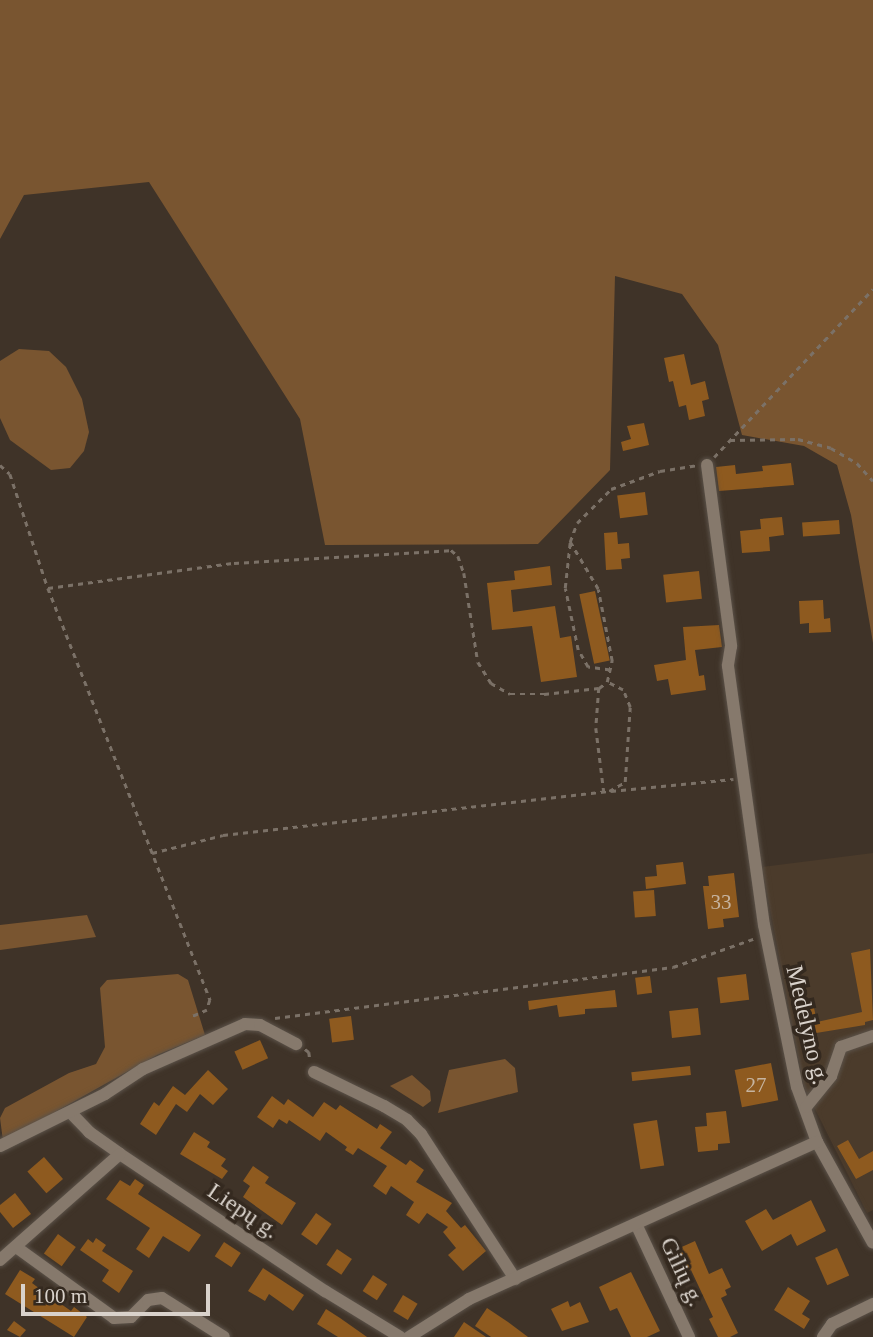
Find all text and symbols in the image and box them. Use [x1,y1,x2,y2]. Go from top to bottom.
house number: 33 [710,889,732,915]
street label: Medelyno g. [779,963,835,1087]
house number: 27 [746,1072,766,1098]
street label: Liepų g. [202,1177,284,1245]
street label: Gilių g. [653,1233,711,1311]
scale bar [24,1270,214,1314]
text: 100 m [34,1284,87,1308]

